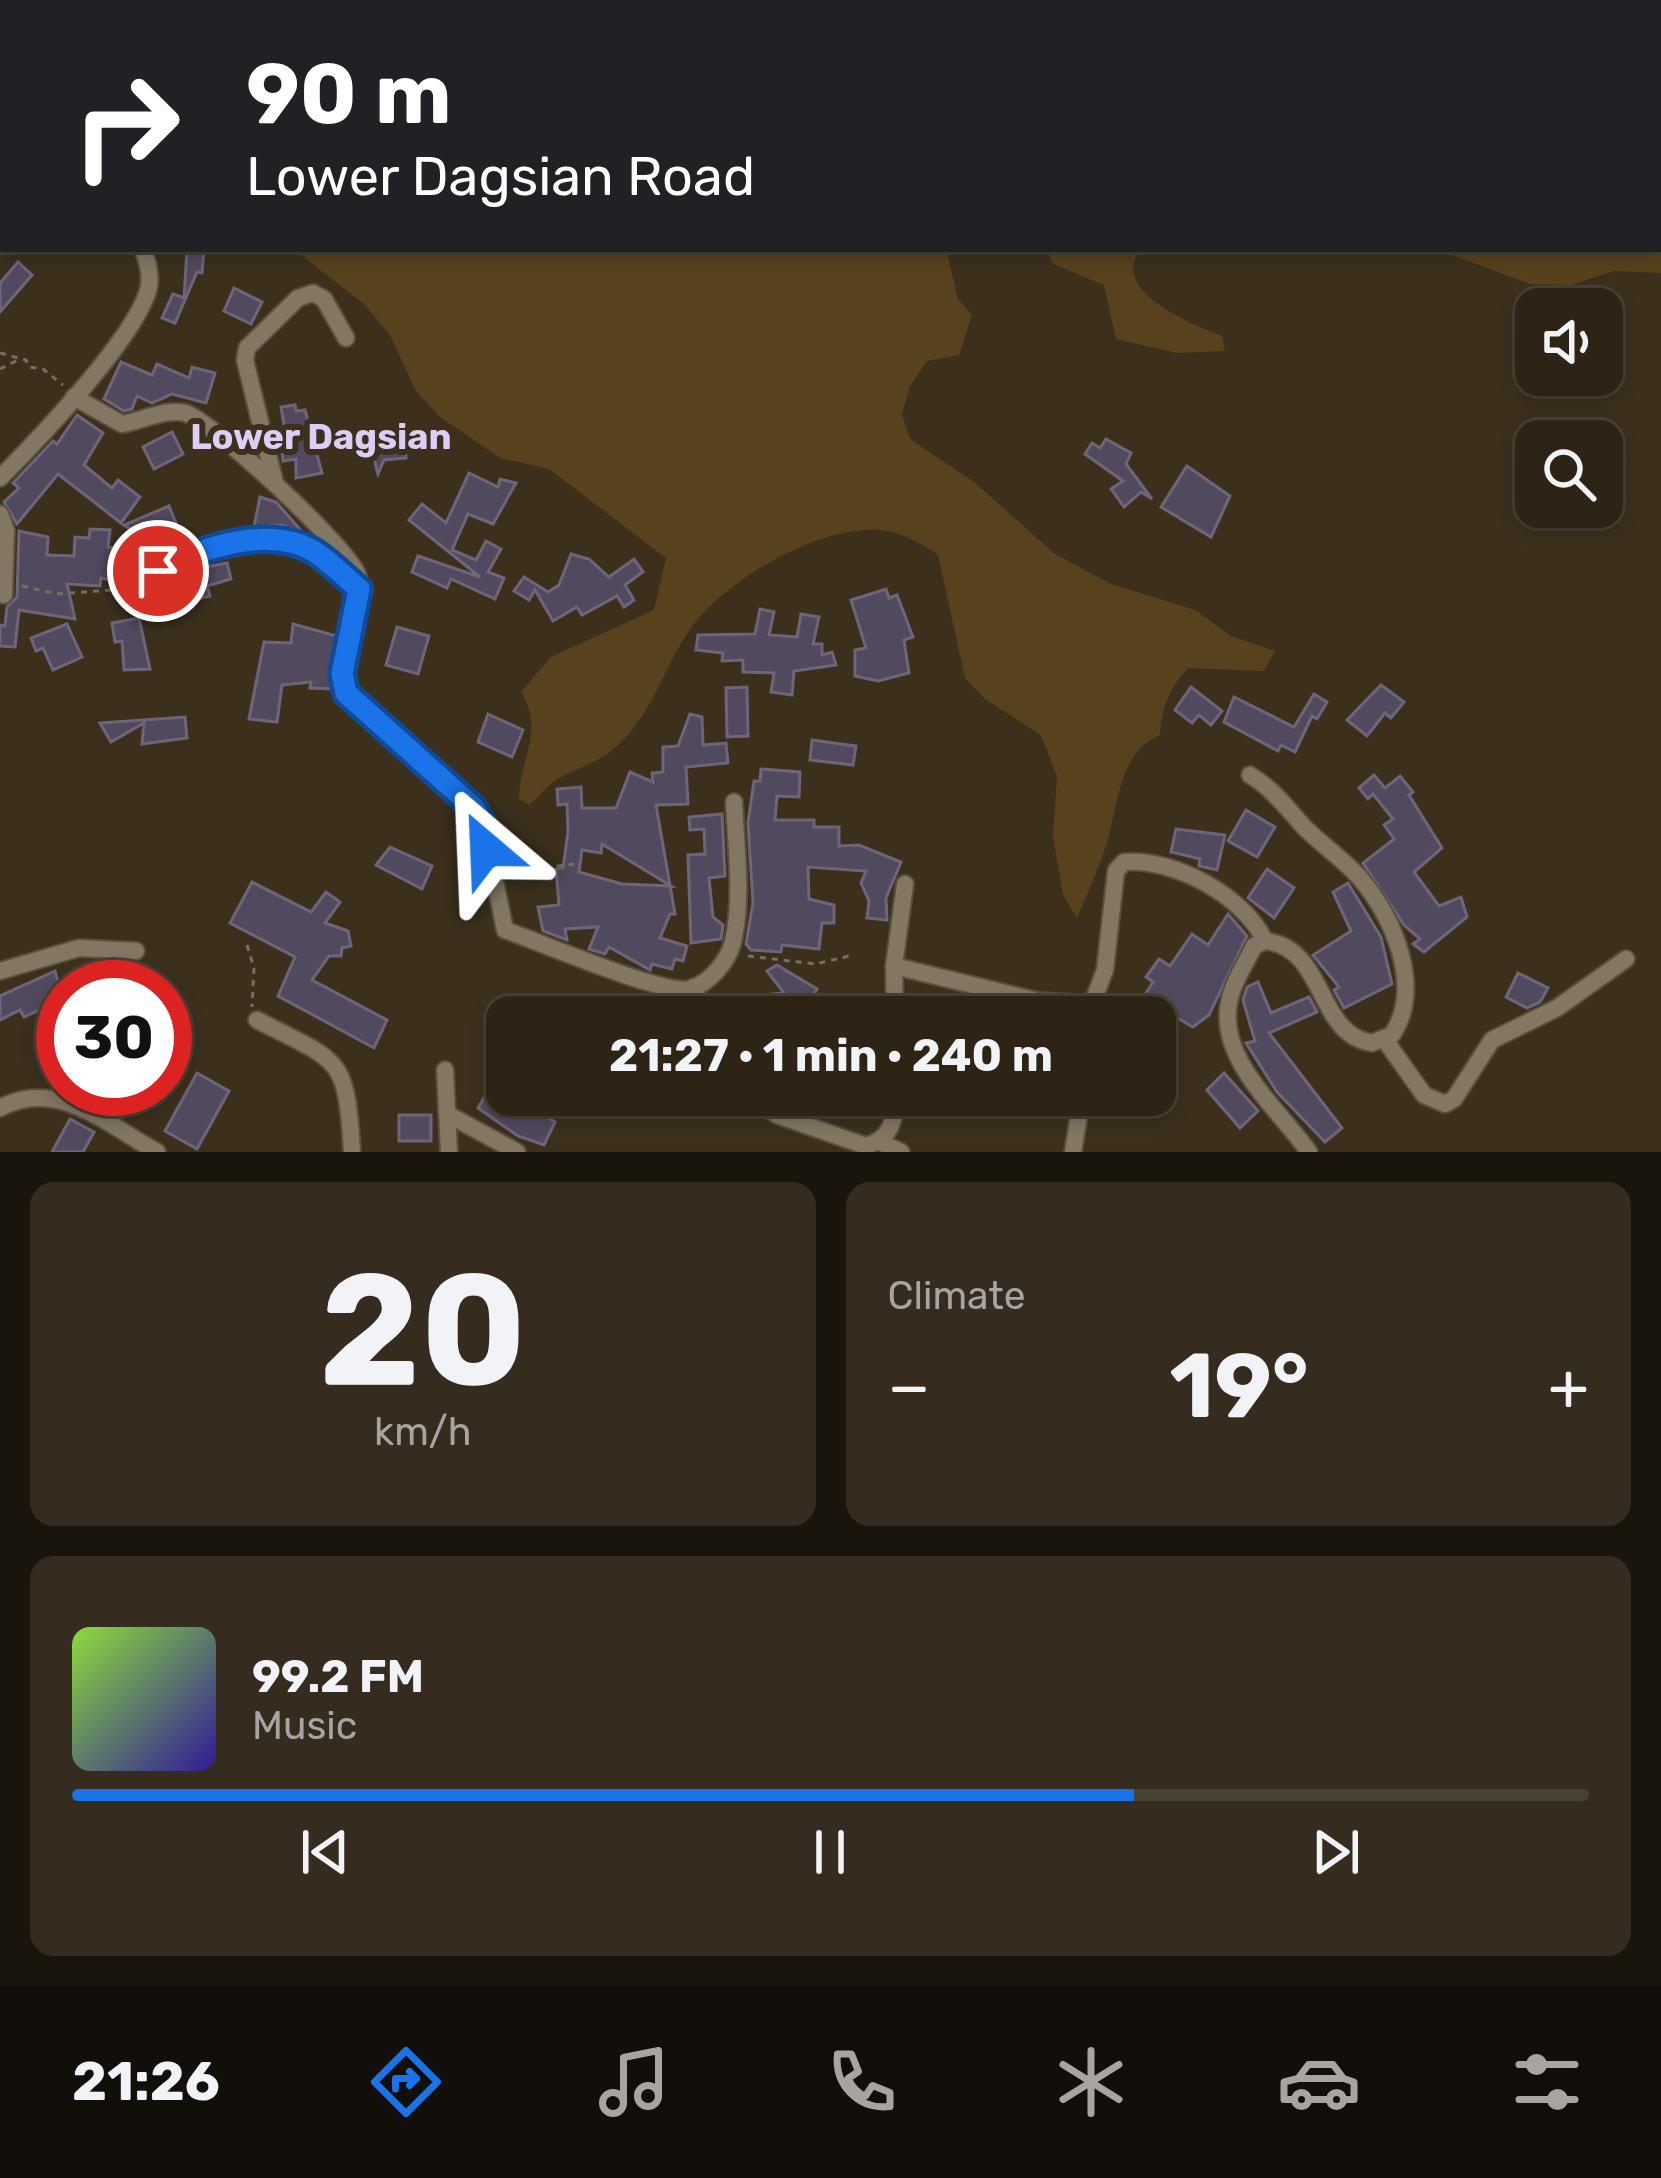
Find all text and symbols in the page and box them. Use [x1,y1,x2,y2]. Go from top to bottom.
text: 90 m [246,44,452,144]
icon: right [48,48,204,204]
text: Lower Dagsian Road [246,145,755,209]
map controls [1515,288,1623,528]
button: sound [1515,288,1623,396]
district label: Lower Dagsian [190,415,452,458]
button: search [1515,420,1623,528]
pin [107,520,209,622]
icon: arrive [125,538,191,604]
position arrow [423,786,549,912]
speed limit sign: 30 [36,960,192,1116]
text: 21:27 · 1 min · 240 m [609,1029,1053,1082]
text: 20 [319,1238,526,1423]
text: Climate [888,1273,1026,1319]
text: 19° [1169,1333,1309,1440]
text: − [888,1347,930,1426]
text: + [1548,1347,1589,1426]
text: km/h [374,1409,471,1455]
text: 99.2 FM [252,1650,424,1703]
text: Music [252,1703,357,1749]
icon: previous [292,1819,358,1885]
icon: pause [797,1819,863,1885]
icon: next [1303,1819,1369,1885]
icon: directions [364,2040,448,2124]
icon: music [592,2040,676,2124]
icon: phone [820,2040,904,2124]
icon: climate [1049,2040,1133,2124]
icon: car [1277,2040,1361,2124]
icon: filters [1505,2040,1589,2124]
text: 21:26 [72,2050,220,2114]

